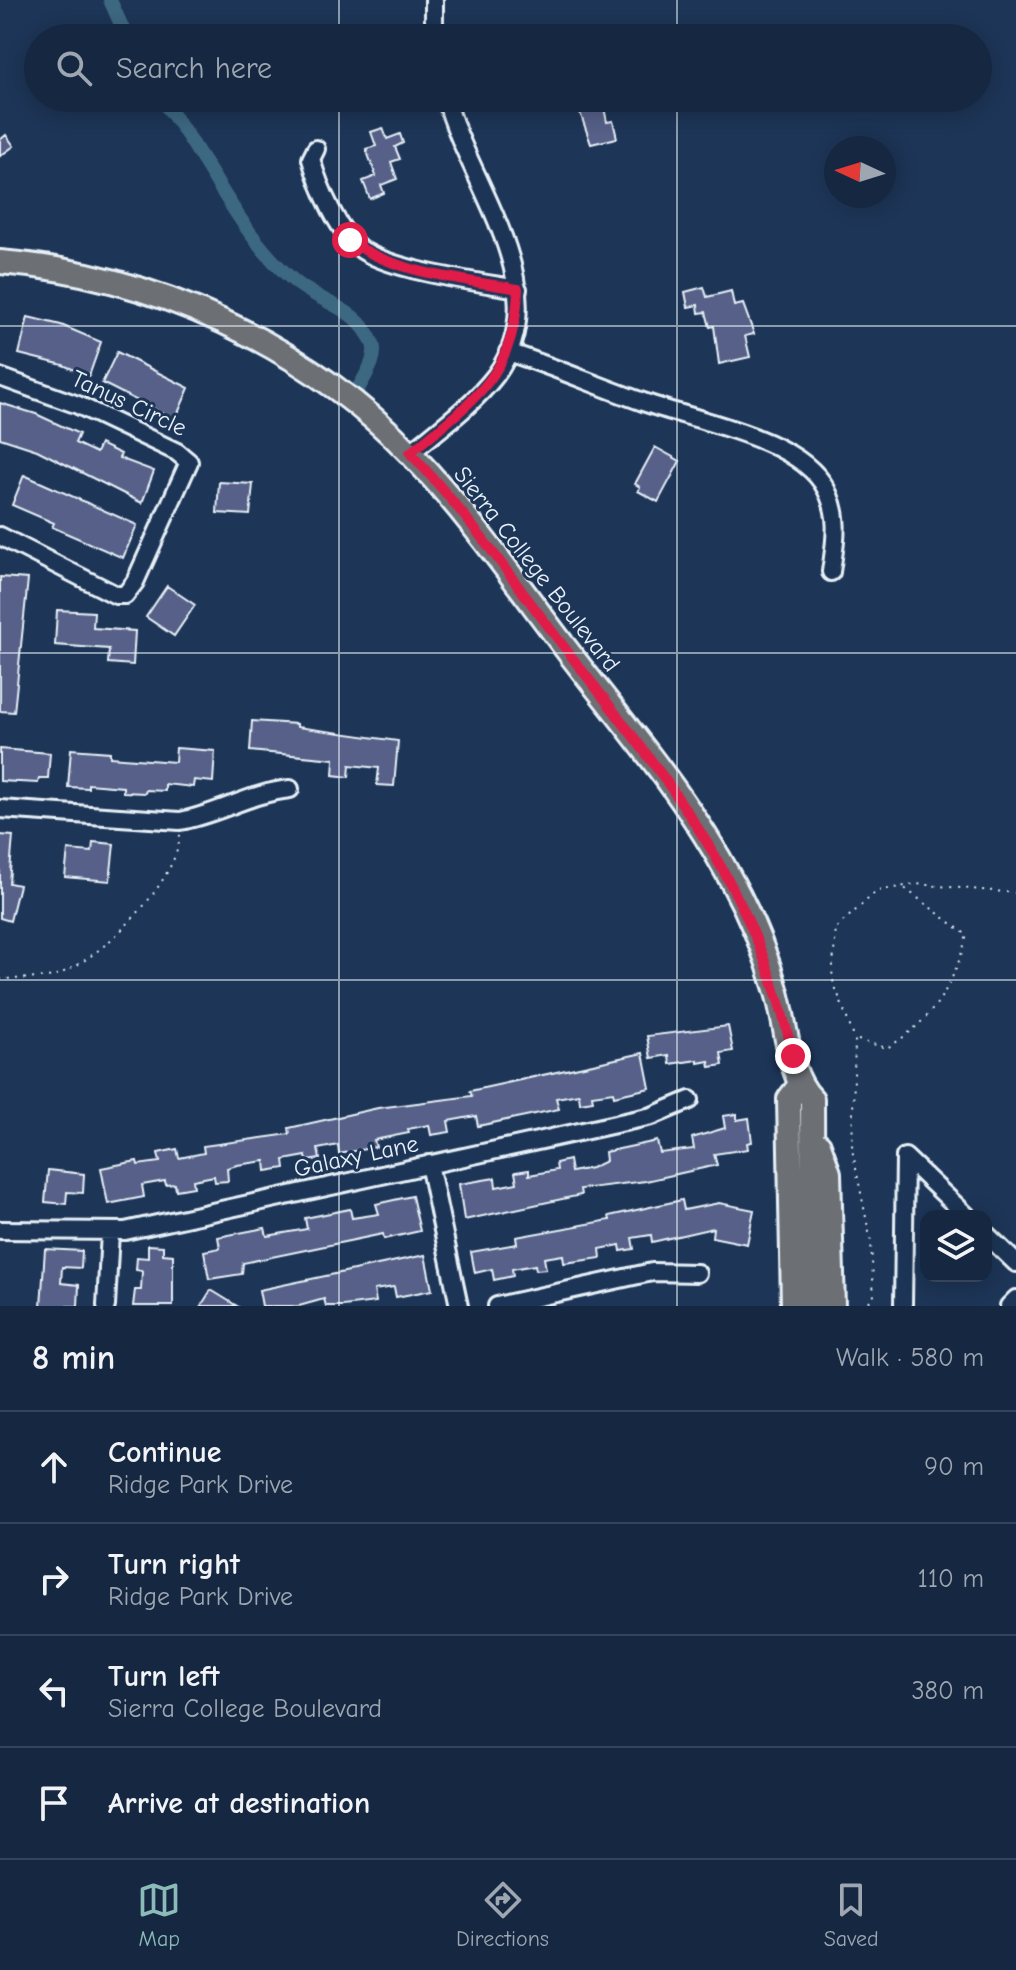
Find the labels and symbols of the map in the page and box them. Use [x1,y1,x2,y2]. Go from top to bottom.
north arrow [824,136,896,208]
route start [332,222,368,258]
street label: Tanus Circle [67,364,191,442]
street label: Sierra College Boulevard [448,461,626,677]
route end [775,1038,811,1074]
street label: Galaxy Lane [291,1129,421,1183]

